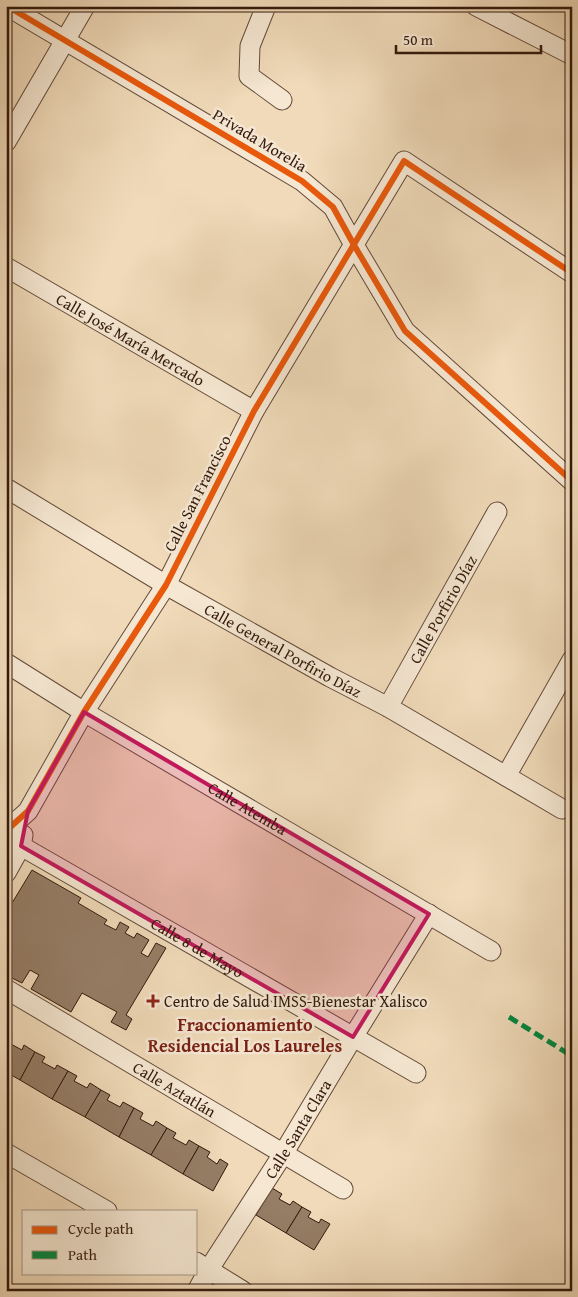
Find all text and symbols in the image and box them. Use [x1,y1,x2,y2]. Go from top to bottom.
scale bar [396,22,540,54]
text: 50 m [403,29,434,50]
street label: Privada Morelia [208,102,312,178]
street label: Calle José María Mercado [52,287,209,392]
street label: Calle San Francisco [157,430,237,556]
street label: Calle Porfirio Díaz [403,551,483,668]
street label: Calle General Porfirio Díaz [200,597,366,703]
street label: Calle Atemba [204,775,292,841]
street label: Calle 8 de Mayo [146,911,248,984]
place label: Centro de Salud IMSS-Bienestar Xalisco [164,989,428,1013]
marker: Centro de Salud IMSS-Bienestar Xalisco [146,994,160,1008]
district label: Fraccionamiento Residencial Los Laureles [148,1011,342,1059]
street label: Calle Aztatlán [128,1055,221,1123]
street label: Calle Santa Clara [258,1074,337,1183]
legend [22,1210,198,1274]
text: Cycle path [68,1218,134,1239]
text: Path [68,1244,97,1265]

